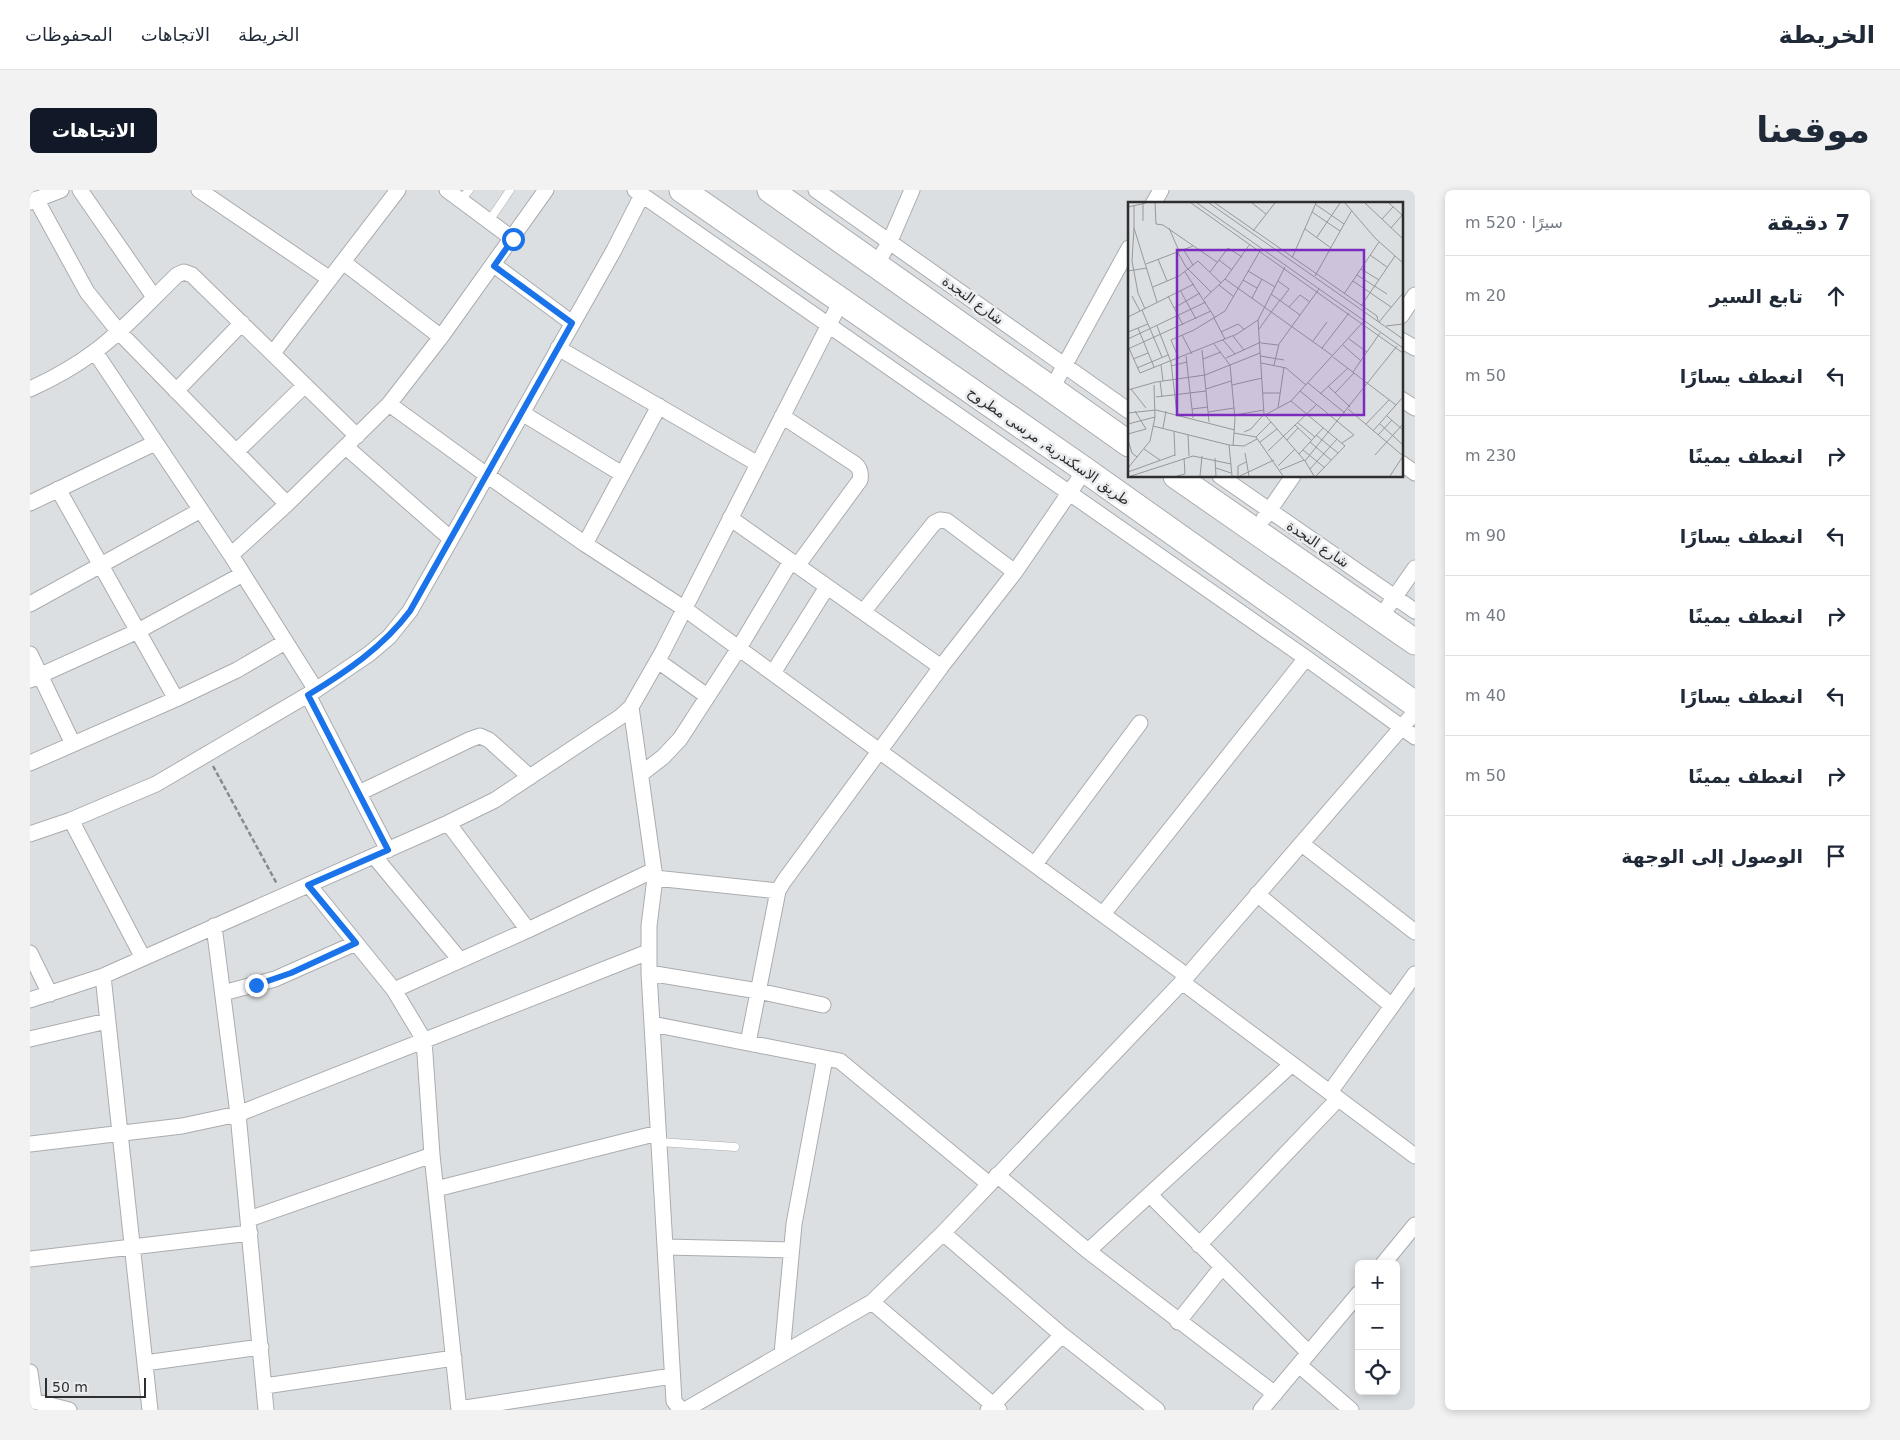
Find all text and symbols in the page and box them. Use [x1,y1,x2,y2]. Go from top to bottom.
text: الخريطة [1779,21,1875,49]
text: المحفوظات [25,24,113,45]
text: الاتجاهات [141,24,210,45]
text: الخريطة [238,24,299,45]
button: الاتجاهات [30,108,157,153]
text: موقعنا [1756,110,1870,150]
inset map [1128,202,1402,478]
text: 7 دقيقة [1767,211,1850,235]
text: سيرًا · 520 m [1465,213,1563,232]
route start [502,228,525,251]
street label: شارع النجدة [939,272,1007,328]
icon: ahead [1822,282,1850,310]
text: تابع السير [1709,285,1803,307]
text: 20 m [1465,286,1506,305]
icon: left [1822,362,1850,390]
text: انعطف يسارًا [1680,365,1803,387]
text: 50 m [1465,366,1506,385]
street label: طريق الاسكندرية, مرسى مطروح [964,384,1133,509]
icon: right [1822,442,1850,470]
text: انعطف يمينًا [1688,445,1803,467]
text: 230 m [1465,446,1516,465]
street label: شارع النجدة [1283,517,1352,572]
icon: left [1822,522,1850,550]
text: انعطف يسارًا [1680,525,1803,547]
text: 90 m [1465,526,1506,545]
icon: right [1822,602,1850,630]
text: انعطف يمينًا [1688,605,1803,627]
text: 40 m [1465,606,1506,625]
icon: left [1822,682,1850,710]
text: انعطف يسارًا [1680,685,1803,707]
text: 40 m [1465,686,1506,705]
icon: right [1822,762,1850,790]
text: انعطف يمينًا [1688,765,1803,787]
text: 50 m [1465,766,1506,785]
icon: arrive [1822,842,1850,870]
text: الوصول إلى الوجهة [1621,845,1803,867]
route end [245,974,268,997]
map controls [1355,1260,1400,1395]
button: + [1355,1260,1400,1305]
button: − [1355,1305,1400,1350]
button: locate [1355,1350,1400,1395]
scale bar [45,1375,146,1398]
text: 50 m [52,1379,88,1395]

